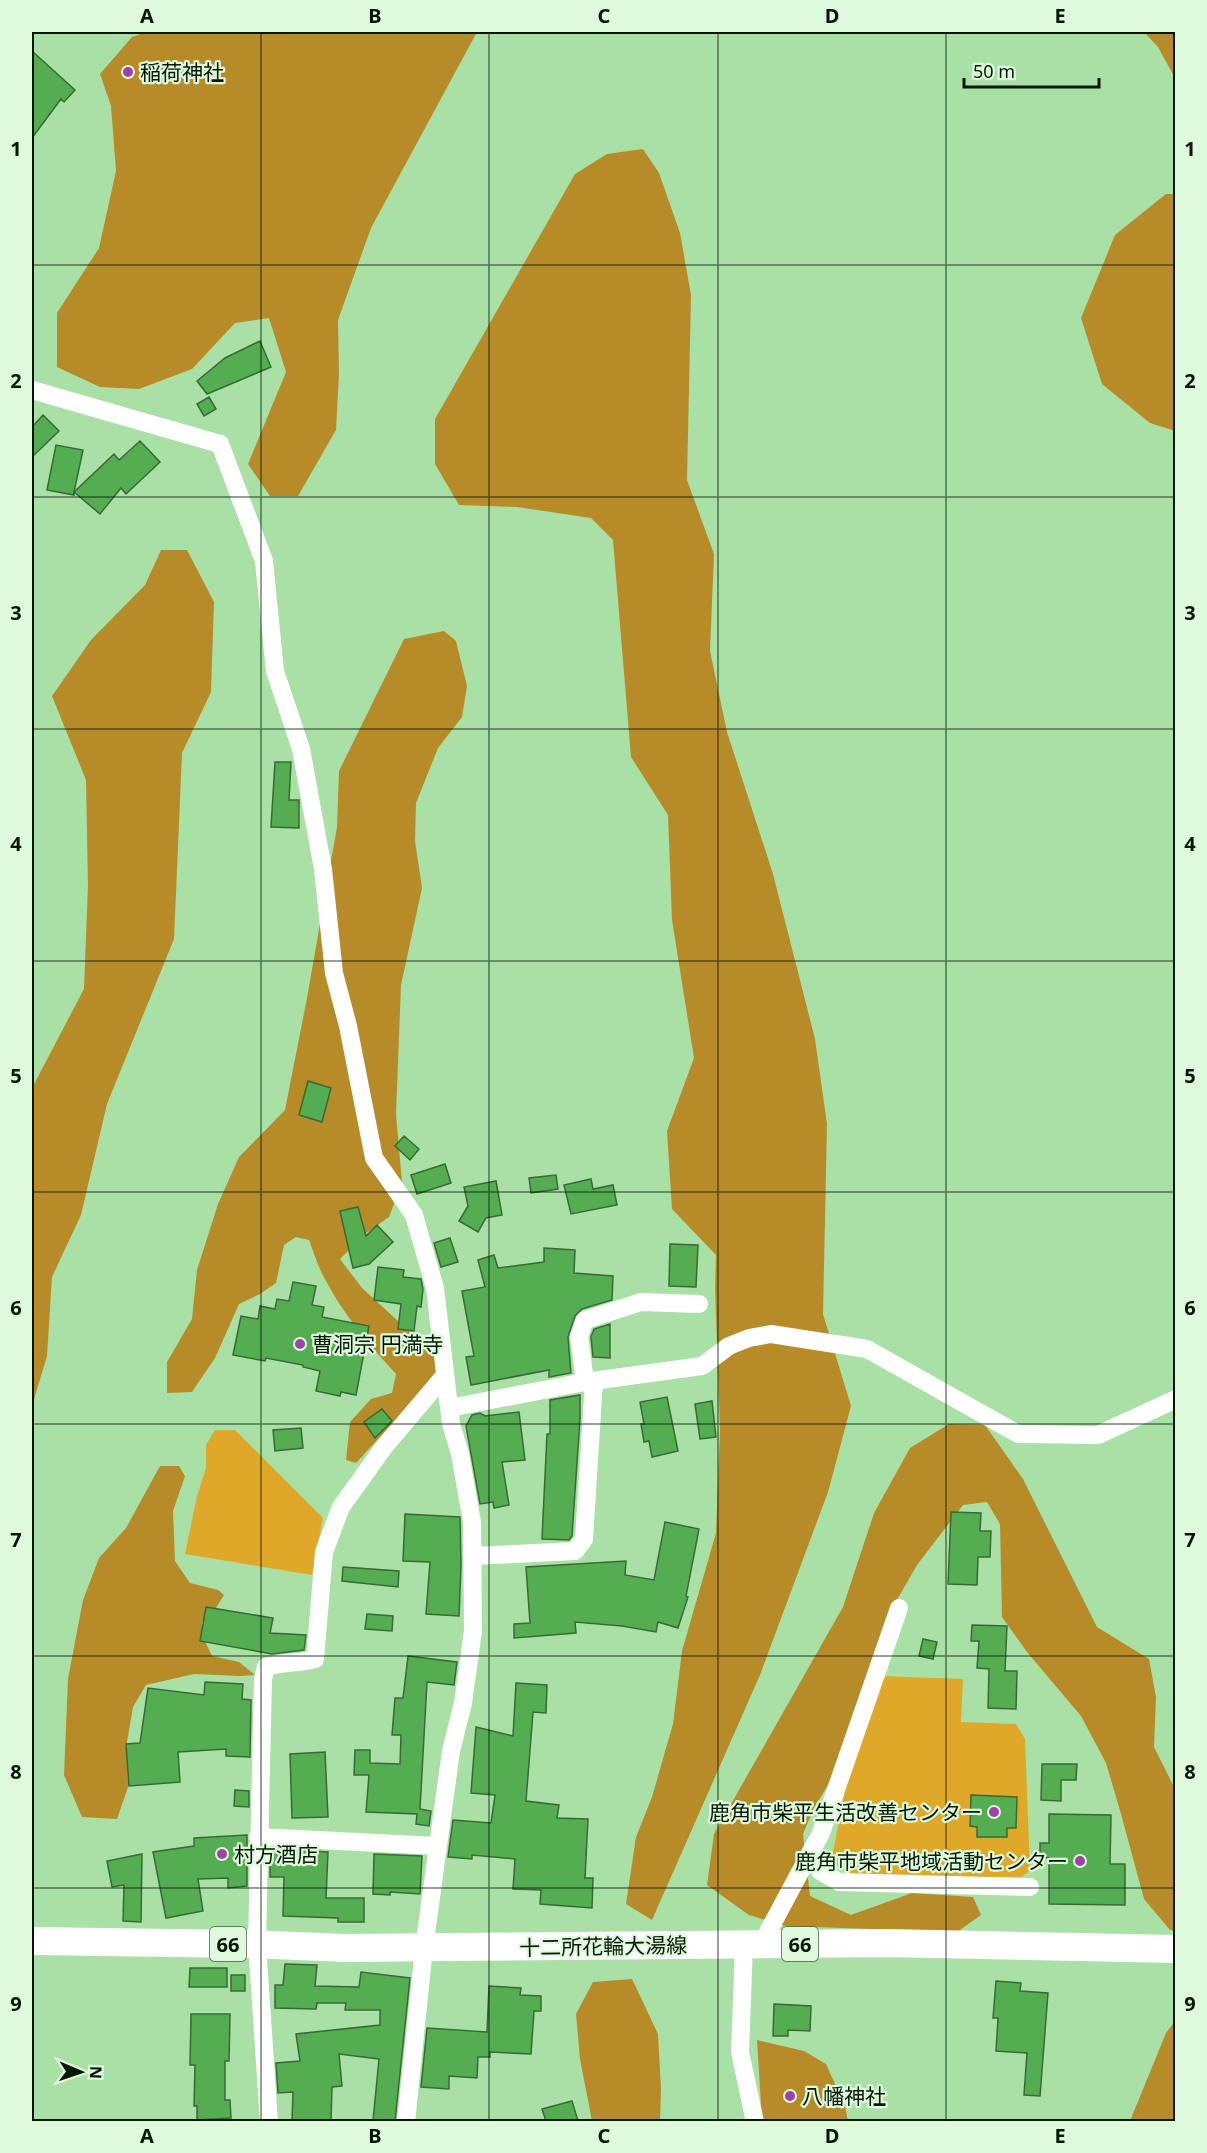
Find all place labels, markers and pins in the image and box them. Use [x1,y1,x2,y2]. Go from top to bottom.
place label: 稲荷神社 [140,58,224,86]
marker: 稲荷神社 [121,65,135,79]
place label: 曹洞宗 円満寺 [312,1330,443,1358]
marker: 曹洞宗 円満寺 [293,1337,307,1351]
place label: 鹿角市柴平生活改善センター [709,1798,982,1826]
marker: 鹿角市柴平生活改善センター [987,1805,1001,1819]
place label: 村方酒店 [234,1840,318,1868]
marker: 村方酒店 [215,1847,229,1861]
place label: 鹿角市柴平地域活動センター [795,1847,1068,1875]
marker: 鹿角市柴平地域活動センター [1073,1854,1087,1868]
place label: 八幡神社 [802,2082,886,2110]
marker: 八幡神社 [783,2089,797,2103]

